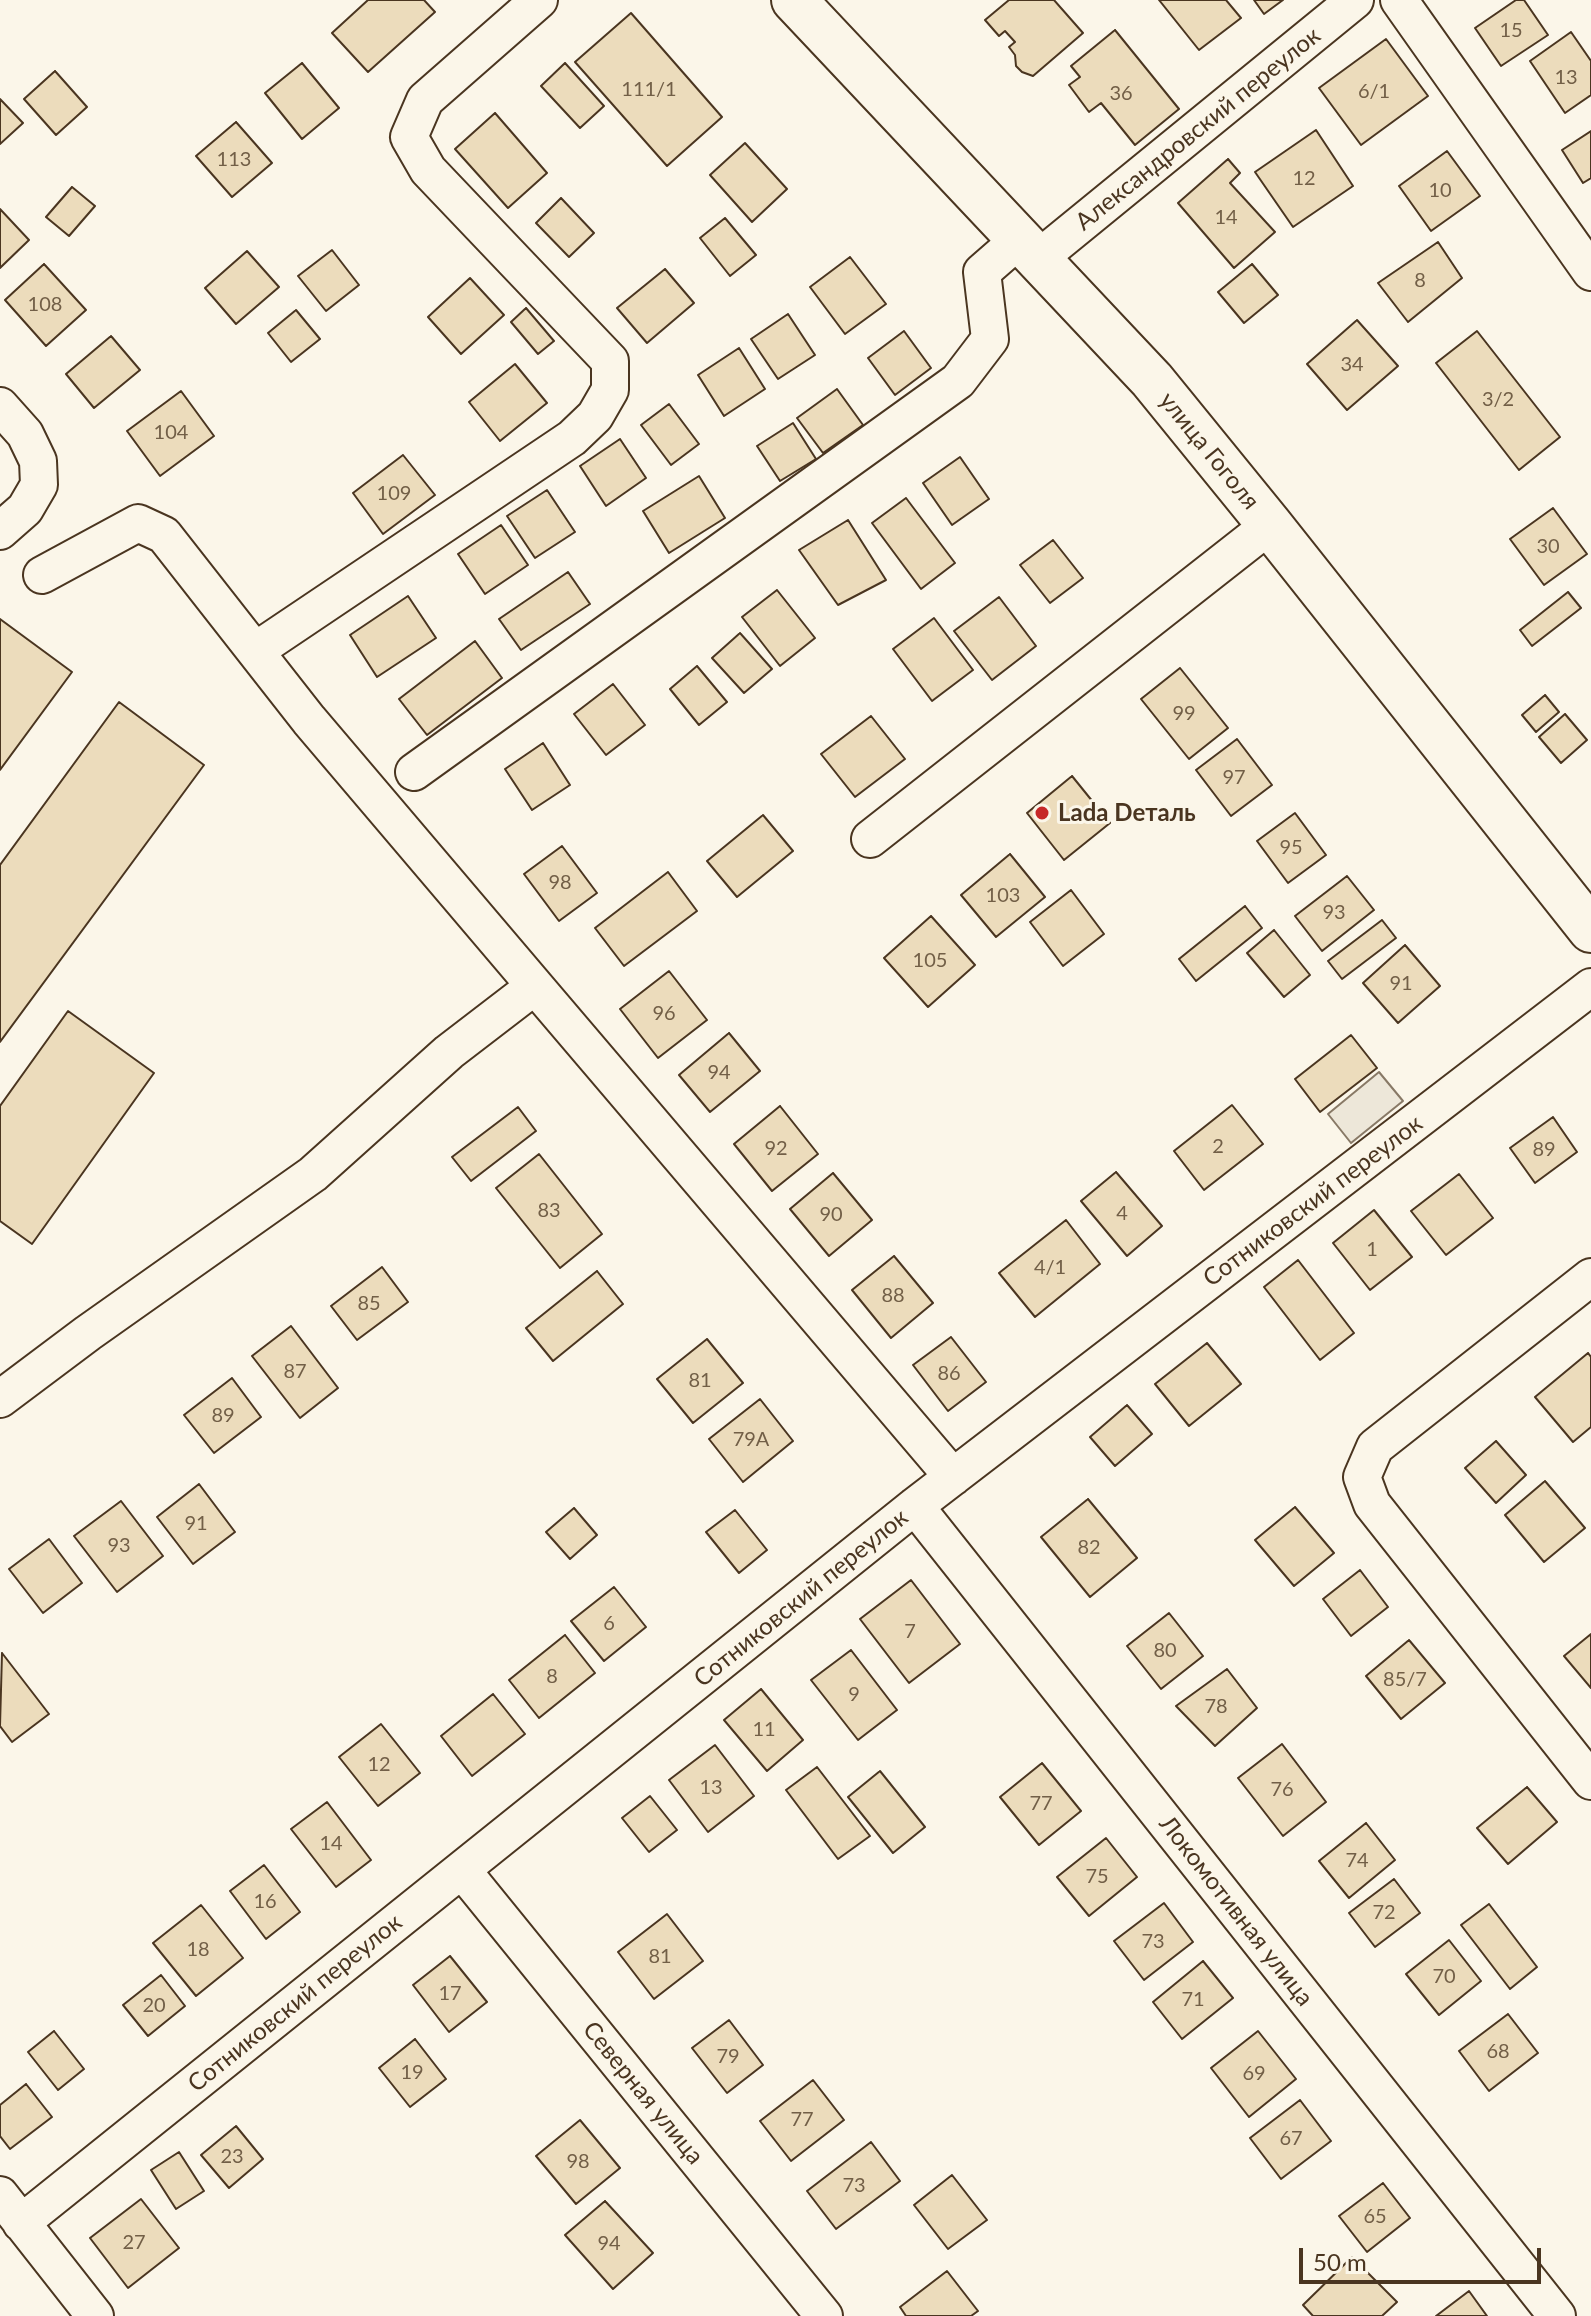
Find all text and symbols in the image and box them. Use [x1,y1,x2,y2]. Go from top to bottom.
house number: 15 [1499,19,1523,43]
street label: Александровский переулок [1070,21,1326,237]
house number: 13 [1554,66,1578,90]
house number: 111/1 [621,78,677,102]
house number: 6/1 [1358,80,1390,104]
house number: 36 [1109,82,1133,106]
house number: 113 [217,148,251,172]
house number: 12 [1292,167,1316,191]
house number: 10 [1428,179,1452,203]
house number: 14 [1214,206,1238,230]
house number: 8 [1414,269,1426,293]
house number: 108 [28,293,62,317]
house number: 34 [1340,353,1364,377]
street label: улица Гоголя [1153,387,1265,515]
house number: 3/2 [1482,388,1514,412]
house number: 104 [154,421,188,445]
house number: 109 [377,482,411,506]
house number: 30 [1536,535,1560,559]
house number: 99 [1172,702,1196,726]
house number: 97 [1222,766,1246,790]
place label: Lada Dеталь [1058,799,1196,827]
marker: Lada Dеталь [1033,804,1051,822]
house number: 95 [1279,836,1303,860]
house number: 98 [548,871,572,895]
house number: 103 [986,884,1020,908]
house number: 93 [1322,901,1346,925]
house number: 105 [913,949,947,973]
house number: 91 [1389,972,1413,996]
house number: 96 [652,1002,676,1026]
house number: 94 [707,1061,731,1085]
street label: Сотниковский переулок [1198,1109,1428,1293]
house number: 2 [1212,1135,1224,1159]
house number: 92 [764,1137,788,1161]
house number: 89 [1532,1138,1556,1162]
house number: 83 [537,1199,561,1223]
house number: 4 [1116,1202,1128,1226]
house number: 90 [819,1203,843,1227]
house number: 1 [1366,1238,1378,1262]
house number: 4/1 [1034,1256,1066,1280]
house number: 88 [881,1284,905,1308]
house number: 85 [357,1292,381,1316]
house number: 87 [283,1360,307,1384]
house number: 86 [937,1362,961,1386]
house number: 81 [688,1369,712,1393]
house number: 89 [211,1404,235,1428]
house number: 79А [733,1428,769,1452]
street label: Сотниковский переулок [688,1503,914,1693]
house number: 91 [184,1512,208,1536]
house number: 93 [107,1534,131,1558]
house number: 82 [1077,1536,1101,1560]
house number: 6 [603,1612,615,1636]
house number: 7 [904,1620,916,1644]
house number: 80 [1153,1639,1177,1663]
house number: 8 [546,1665,558,1689]
house number: 85/7 [1383,1668,1427,1692]
house number: 9 [848,1683,860,1707]
house number: 78 [1204,1695,1228,1719]
house number: 11 [752,1718,776,1742]
house number: 12 [367,1753,391,1777]
house number: 13 [699,1776,723,1800]
house number: 76 [1270,1778,1294,1802]
house number: 77 [1029,1792,1053,1816]
street label: Локомотивная улица [1153,1810,1319,2012]
house number: 14 [319,1832,343,1856]
house number: 74 [1345,1849,1369,1873]
house number: 75 [1085,1865,1109,1889]
house number: 16 [253,1890,277,1914]
house number: 72 [1372,1901,1396,1925]
street label: Сотниковский переулок [182,1908,408,2098]
house number: 73 [1141,1930,1165,1954]
house number: 18 [186,1938,210,1962]
house number: 81 [648,1945,672,1969]
house number: 70 [1432,1965,1456,1989]
house number: 17 [438,1982,462,2006]
house number: 71 [1181,1988,1205,2012]
house number: 20 [142,1994,166,2018]
street label: Северная улица [577,2016,709,2170]
house number: 68 [1486,2040,1510,2064]
house number: 79 [716,2045,740,2069]
house number: 19 [400,2061,424,2085]
house number: 69 [1242,2062,1266,2086]
house number: 77 [790,2108,814,2132]
house number: 67 [1279,2127,1303,2151]
house number: 23 [220,2145,244,2169]
house number: 98 [566,2150,590,2174]
house number: 73 [842,2174,866,2198]
house number: 65 [1363,2205,1387,2229]
house number: 27 [122,2231,146,2255]
house number: 94 [597,2232,621,2256]
scale bar [1303,2232,1545,2282]
text: 50 m [1313,2247,1367,2276]

